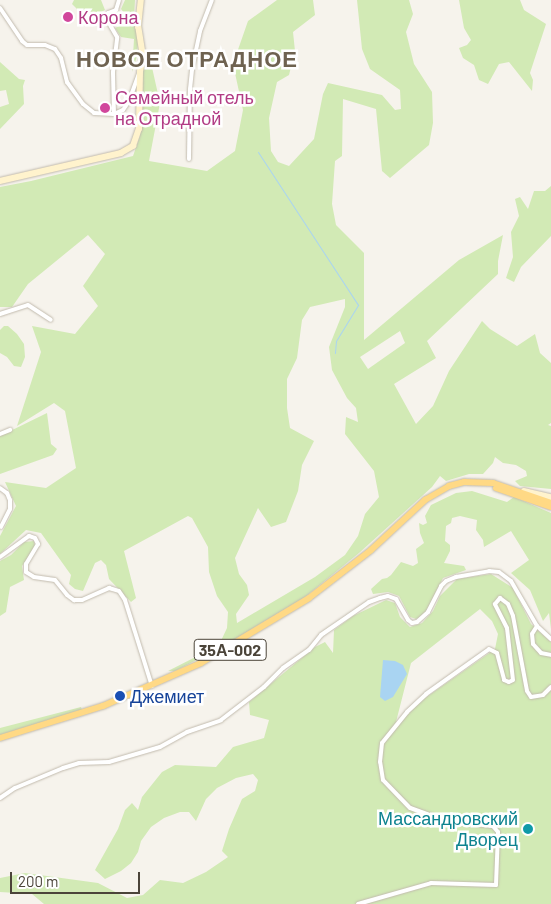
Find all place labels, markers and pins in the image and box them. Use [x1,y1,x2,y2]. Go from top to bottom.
place label: Корона [78,6,138,28]
marker: Корона [62,11,74,23]
place label: Семейный отель на Отрадной [115,87,254,130]
marker: Семейный отель на Отрадной [99,102,111,114]
place label: Джемиет [130,685,204,707]
marker: Джемиет [114,690,126,702]
place label: Массандровский Дворец [378,808,518,851]
marker: Массандровский Дворец [522,823,534,835]

